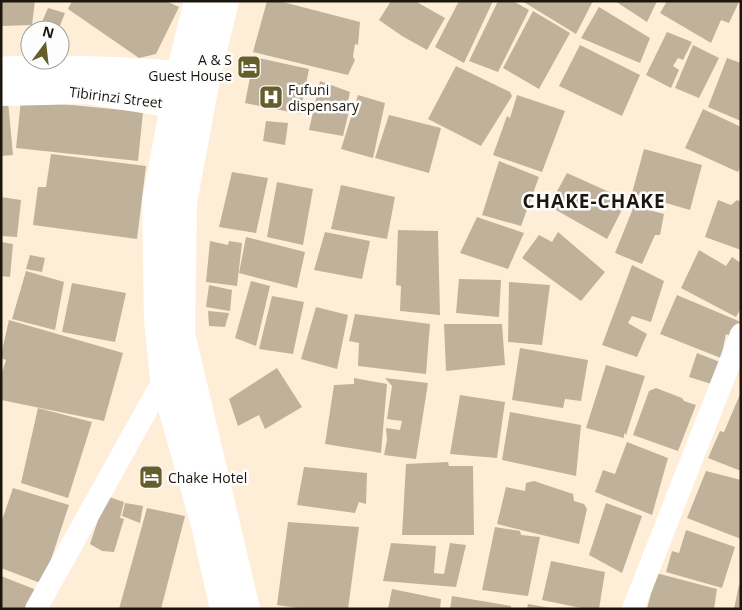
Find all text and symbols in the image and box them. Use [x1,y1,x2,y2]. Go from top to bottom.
north arrow [20,20,70,70]
text: N [41,21,56,43]
place label: A & S Guest House [148,50,232,85]
hotel icon: A & S Guest House [236,54,262,80]
place label: Fufuni dispensary [288,80,360,115]
street label: Tibirinzi Street [68,82,164,112]
hospital icon: Fufuni dispensary [258,84,284,110]
district label: CHAKE-CHAKE [522,188,666,214]
hotel icon: Chake Hotel [138,464,164,490]
place label: Chake Hotel [168,468,247,487]

